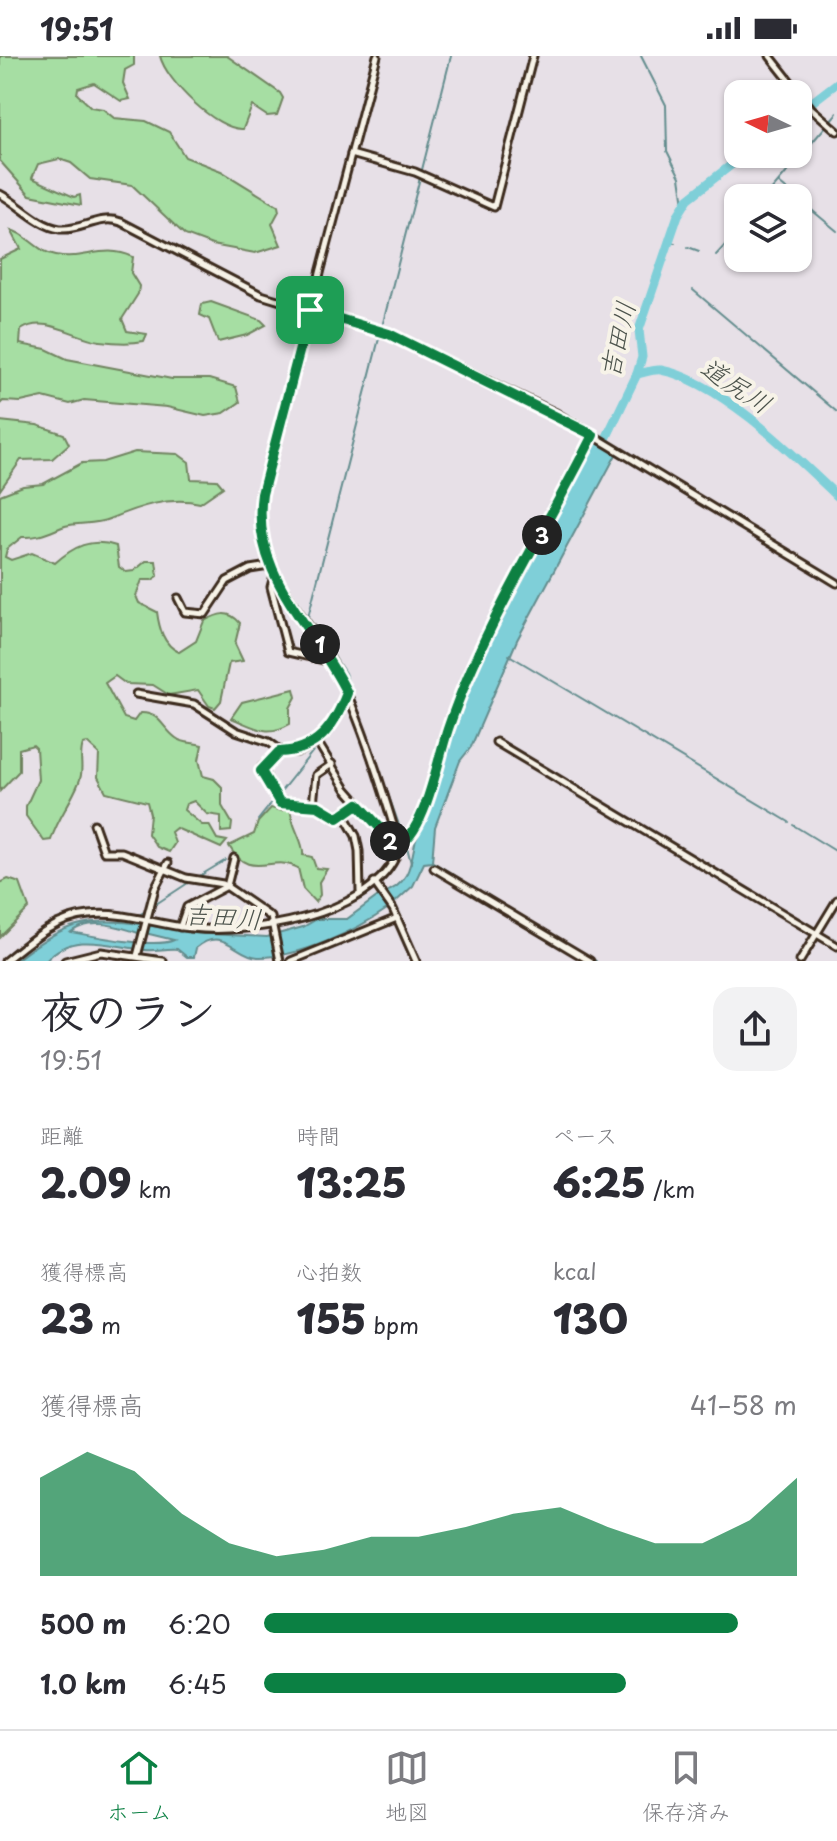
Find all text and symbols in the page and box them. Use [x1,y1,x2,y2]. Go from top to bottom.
text: 19:51 [40,6,113,51]
north arrow [724,80,812,168]
map controls [724,80,812,272]
button: layers [724,184,812,272]
pin [276,276,344,344]
icon: arrive [288,288,332,332]
water label: 吉田川 [589,297,644,382]
water label: 道尻川 [693,347,780,422]
pin: 3 [522,515,562,555]
text: 3 [535,518,549,551]
pin: 1 [300,624,340,664]
text: 1 [315,627,325,660]
pin: 2 [370,821,410,861]
text: 2 [382,824,398,857]
water label: 吉田川 [183,893,263,938]
text: 夜のラン [40,977,216,1043]
button: share [713,987,797,1071]
text: 19:51 [40,1040,102,1079]
text: 距離 [40,1118,84,1151]
text: 時間 [296,1118,340,1151]
text: ペース [553,1118,617,1151]
text: 2.09 [40,1151,131,1212]
text: 13:25 [296,1151,407,1212]
text: 6:25 [553,1151,646,1212]
text: km [131,1172,172,1205]
text: /km [646,1172,695,1205]
text: 獲得標高 [40,1254,128,1287]
text: 心拍数 [296,1254,362,1287]
text: kcal [553,1254,597,1287]
text: 23 [40,1287,94,1348]
text: 155 [296,1287,366,1348]
text: 130 [553,1287,628,1348]
text: m [94,1308,121,1341]
text: bpm [366,1308,419,1341]
text: 獲得標高 [40,1385,144,1424]
text: 41–58 m [690,1385,797,1424]
text: 500 m [40,1604,126,1643]
text: 6:20 [168,1604,231,1643]
text: 1.0 km [40,1664,127,1703]
text: 6:45 [168,1664,227,1703]
tab: ホーム [107,1746,172,1827]
tab: 地図 [385,1746,429,1827]
tab: 保存済み [642,1746,730,1827]

